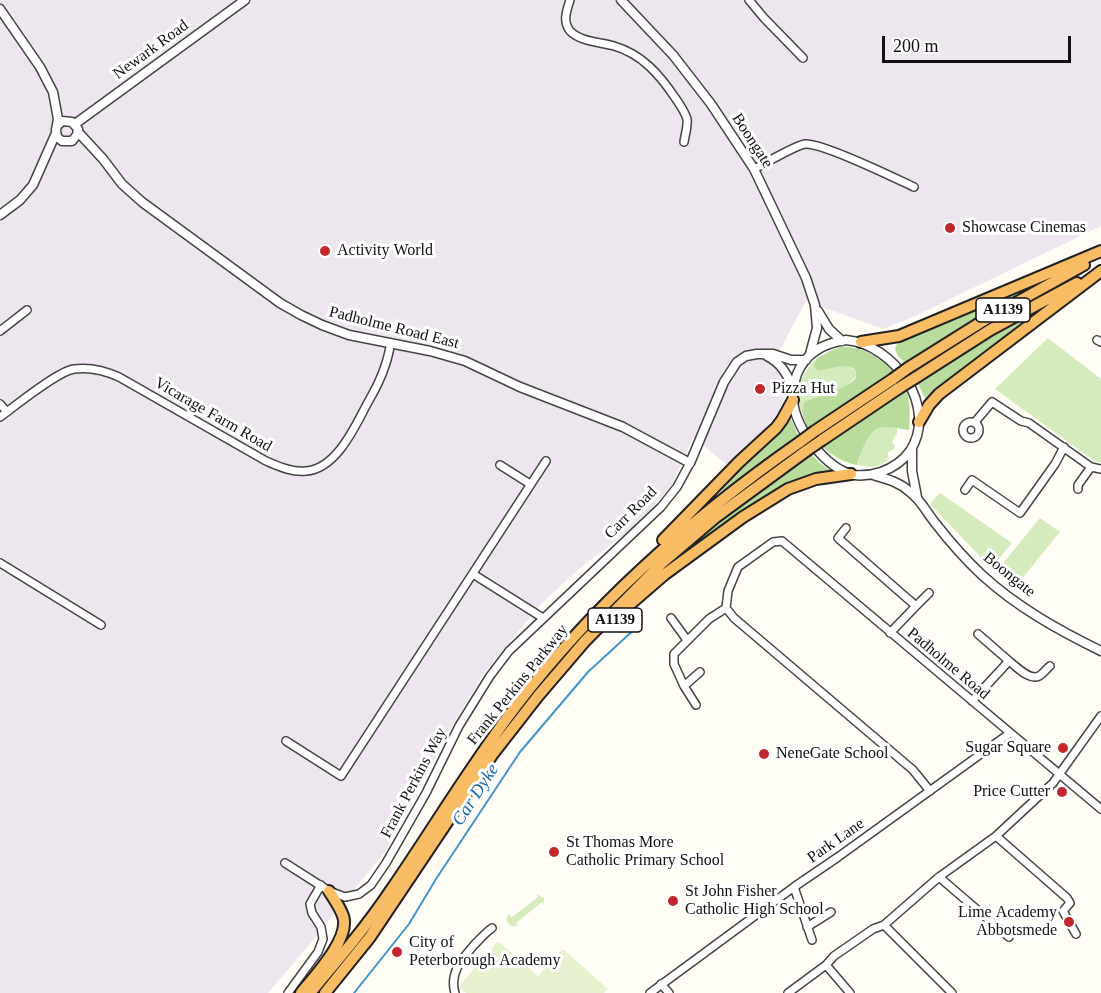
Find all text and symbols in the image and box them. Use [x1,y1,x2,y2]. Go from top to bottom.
street label: Newark Road [110,16,192,84]
scale bar [885,24,1074,62]
text: 200 m [893,36,939,56]
street label: Boongate [727,110,777,172]
place label: Showcase Cinemas [962,218,1086,238]
marker: Showcase Cinemas [943,221,957,235]
place label: Activity World [337,241,433,261]
marker: Activity World [318,244,332,258]
road number: A1139 [976,298,1030,322]
street label: Padholme Road East [327,303,461,353]
street label: Vicarage Farm Road [151,374,275,456]
place label: Pizza Hut [772,379,835,399]
marker: Pizza Hut [753,382,767,396]
street label: Carr Road [601,483,661,543]
street label: Boongate [979,548,1039,602]
road number: A1139 [588,608,642,632]
street label: Frank Perkins Parkway [464,621,572,749]
street label: Padholme Road [903,624,993,704]
street label: Frank Perkins Way [377,725,451,841]
place label: Sugar Square [965,738,1051,758]
marker: Sugar Square [1056,741,1070,755]
place label: NeneGate School [776,744,888,764]
marker: NeneGate School [757,747,771,761]
water label: Car Dyke [448,760,504,830]
place label: Price Cutter [973,782,1050,802]
marker: Price Cutter [1055,785,1069,799]
street label: Park Lane [804,814,868,868]
place label: St Thomas More Catholic Primary School [566,833,724,871]
marker: St Thomas More Catholic Primary School [547,845,561,859]
place label: St John Fisher Catholic High School [685,882,824,920]
marker: St John Fisher Catholic High School [666,894,680,908]
place label: Lime Academy Abbotsmede [958,903,1057,941]
marker: Lime Academy Abbotsmede [1062,915,1076,929]
place label: City of Peterborough Academy [409,933,561,971]
marker: City of Peterborough Academy [390,945,404,959]

